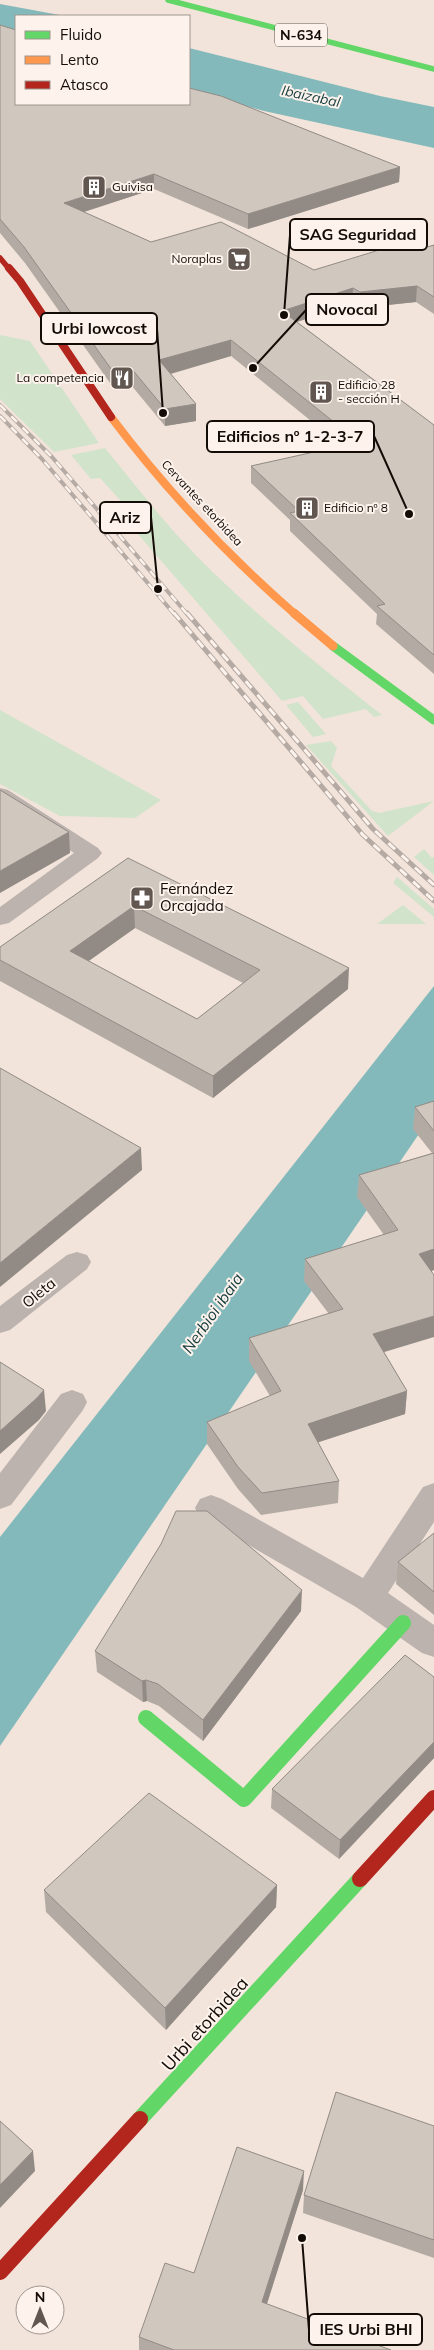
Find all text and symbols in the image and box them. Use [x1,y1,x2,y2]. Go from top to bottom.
legend [15,15,190,105]
road number: N-634 [275,24,327,46]
text: Fluido [60,25,102,44]
text: Lento [60,50,99,69]
text: Atasco [60,75,108,94]
water label: Ibaizabal [280,81,343,111]
building icon: Guivisa [81,174,107,200]
place label: Guivisa [112,179,153,194]
callout: SAG Seguridad [290,219,427,250]
text: SAG Seguridad [299,224,417,244]
supermarket icon: Noraplas [226,246,252,272]
place label: Noraplas [171,251,222,266]
callout: Novocal [306,294,388,325]
text: Novocal [316,299,378,319]
callout: Urbi lowcost [41,313,157,344]
text: Urbi lowcost [51,318,147,338]
restaurant icon: La competencia [109,365,135,391]
place label: La competencia [17,370,104,385]
place label: Edificio 28 - sección H [338,377,400,406]
building icon: Edificio 28 - sección H [308,379,334,405]
callout: Edificios nº 1-2-3-7 [207,421,374,452]
text: Edificios nº 1-2-3-7 [217,426,363,446]
street label: Cervantes etorbidea [159,457,246,549]
building icon: Edificio nº 8 [294,495,320,521]
place label: Edificio nº 8 [324,500,388,515]
callout: Ariz [100,502,151,533]
text: Ariz [110,507,140,527]
place label: Fernández Orcajada [160,879,233,915]
pharmacy icon: Fernández Orcajada [129,885,155,911]
water label: Nerbioi ibaia [177,1269,247,1357]
street label: Oleta [18,1273,59,1312]
street label: Urbi etorbidea [156,1972,253,2075]
north arrow [15,2285,65,2335]
text: N [35,2288,45,2306]
callout: IES Urbi BHI [309,2314,422,2345]
text: IES Urbi BHI [319,2319,413,2339]

